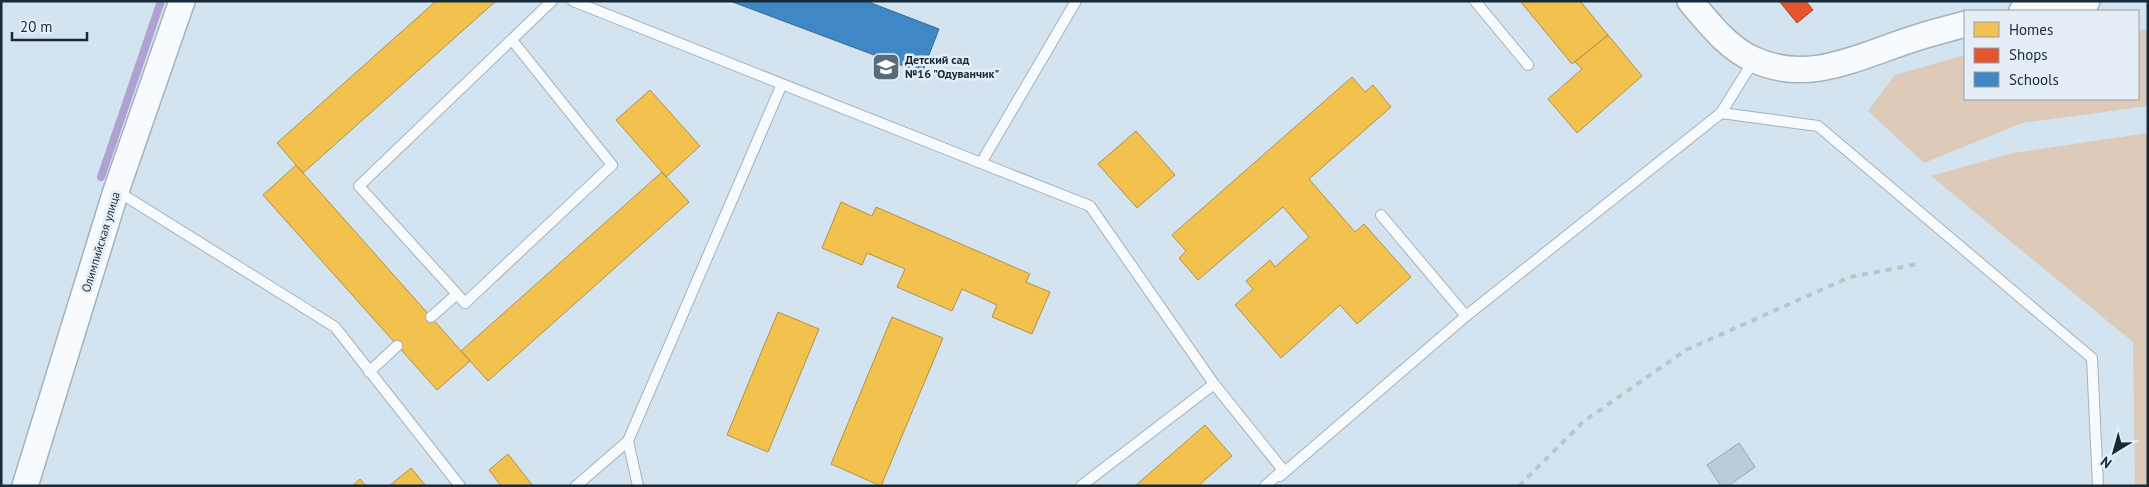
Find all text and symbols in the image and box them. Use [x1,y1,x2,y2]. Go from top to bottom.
scale bar [12,10,88,42]
legend [1964,10,2139,100]
text: 20 m [20,17,53,36]
text: Homes [2009,20,2053,39]
text: Shops [2009,45,2048,64]
school or university icon: Детский сад №16 "Одуванчик" [871,52,901,82]
place label: Детский сад №16 "Одуванчик" [905,52,999,81]
text: Schools [2009,70,2059,89]
street label: Олимпийская улица [78,190,123,294]
north arrow [2089,427,2139,477]
text: N [2097,452,2115,472]

